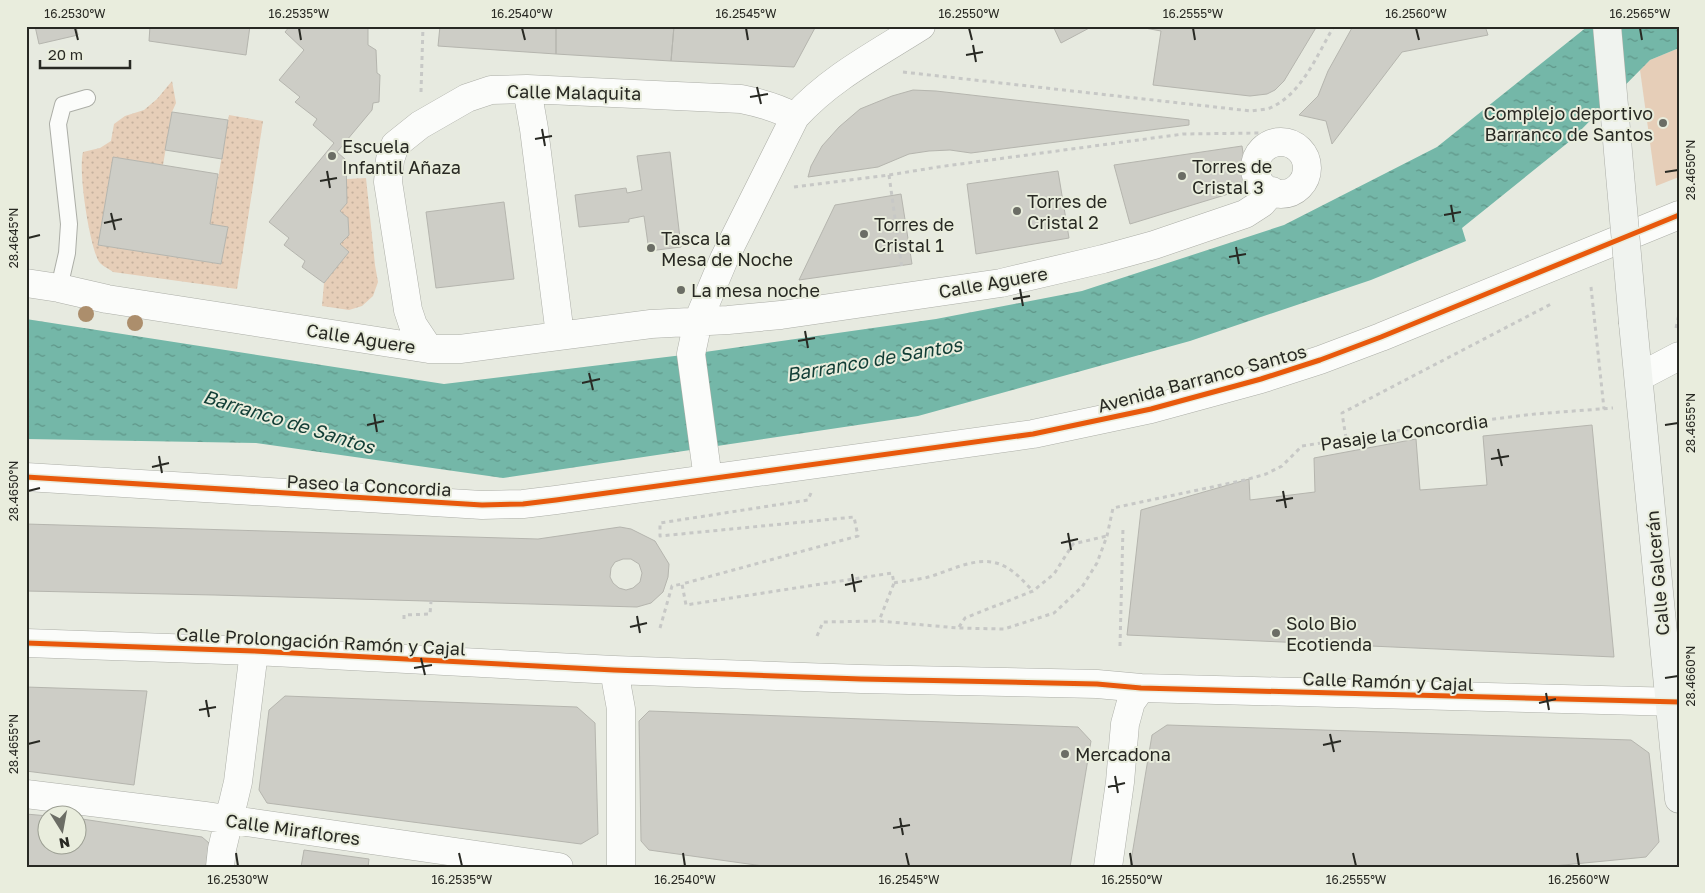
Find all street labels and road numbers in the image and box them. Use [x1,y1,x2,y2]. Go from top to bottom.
street label: Calle Malaquita [507,80,641,104]
street label: Calle Aguere [937,262,1049,302]
street label: Calle Aguere [305,319,417,357]
street label: Avenida Barranco Santos [1095,340,1309,416]
street label: Pasaje la Concordia [1319,409,1489,455]
street label: Paseo la Concordia [286,470,452,500]
street label: Calle Galcerán [1641,510,1673,636]
street label: Calle Prolongación Ramón y Cajal [176,622,467,660]
street label: Calle Ramón y Cajal [1302,667,1474,695]
street label: Calle Miraflores [224,809,362,849]

